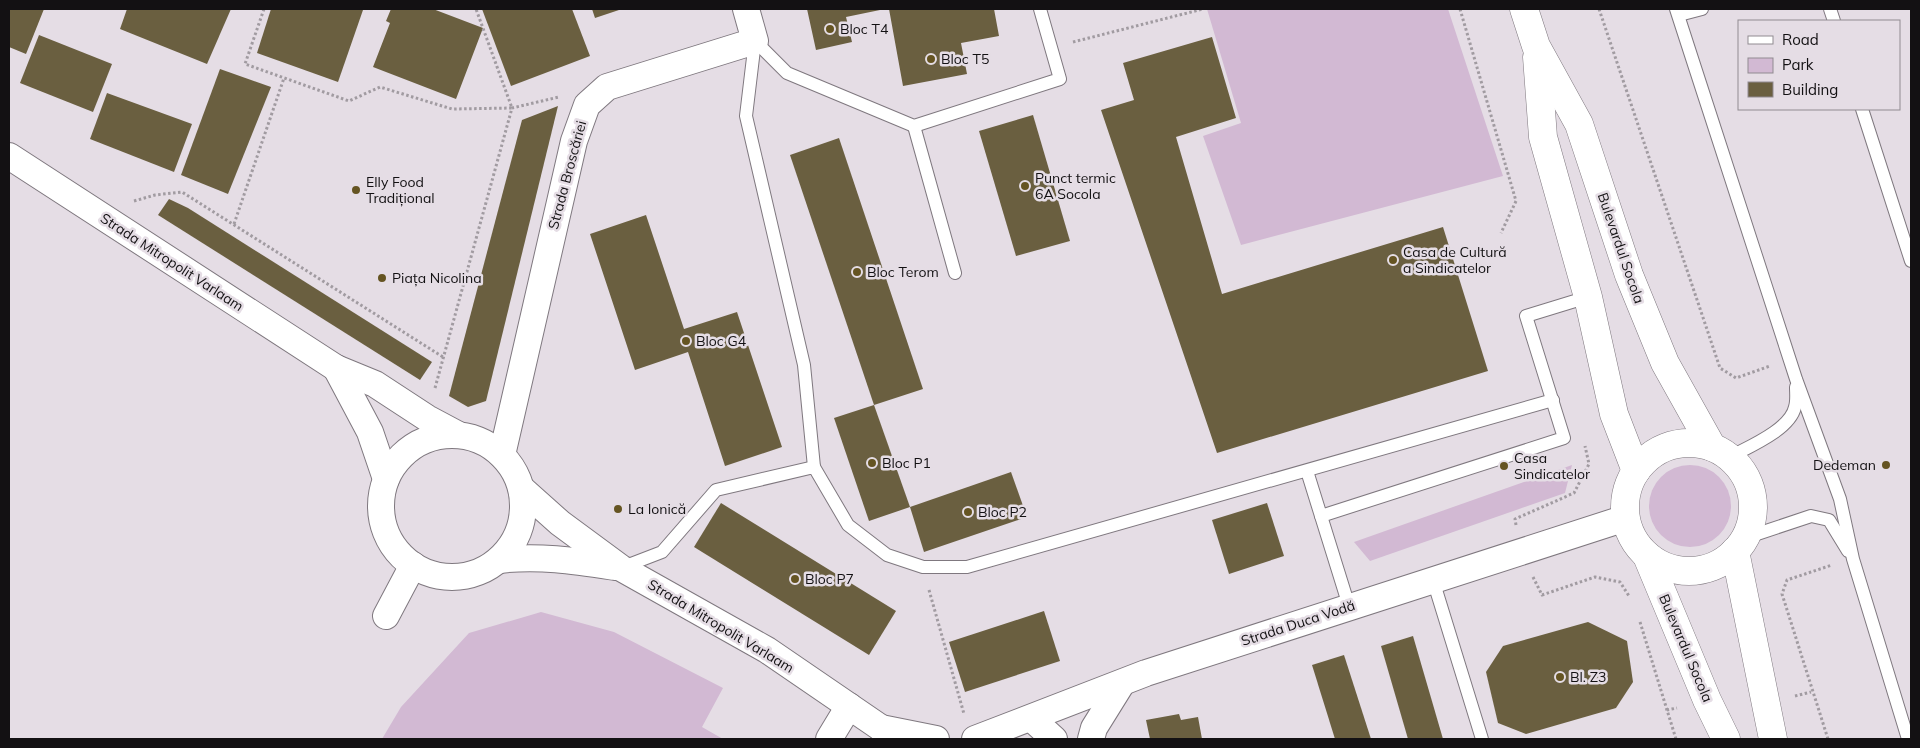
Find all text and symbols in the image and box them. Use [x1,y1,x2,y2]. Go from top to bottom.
place label: Bloc T4 [840,20,889,38]
legend [1738,20,1900,110]
marker: Bloc T4 [824,23,836,35]
text: Road [1782,30,1819,49]
place label: Bloc T5 [941,50,989,68]
marker: Bloc T5 [925,53,937,65]
text: Park [1782,55,1814,74]
text: Building [1782,80,1838,99]
street label: Strada Broscăriei [544,119,590,231]
place label: Punct termic 6A Socola [1035,169,1116,203]
place label: Elly Food Tradițional [366,173,435,207]
marker: Punct termic 6A Socola [1019,180,1031,192]
marker: Elly Food Tradițional [350,184,362,196]
street label: Bulevardul Socola [1594,190,1648,306]
street label: Strada Mitropolit Varlaam [97,209,247,315]
place label: Casa de Cultură a Sindicatelor [1403,243,1507,277]
marker: Casa de Cultură a Sindicatelor [1387,254,1399,266]
place label: Bloc Terom [867,263,939,281]
marker: Bloc Terom [851,266,863,278]
place label: Piața Nicolina [392,269,482,287]
marker: Piața Nicolina [376,272,388,284]
place label: Bloc G4 [696,332,747,350]
marker: Bloc G4 [680,335,692,347]
place label: Casa Sindicatelor [1514,449,1591,483]
place label: Bloc P1 [882,454,931,472]
place label: Dedeman [1813,456,1876,474]
marker: Bloc P1 [866,457,878,469]
marker: Dedeman [1880,459,1892,471]
marker: Casa Sindicatelor [1498,460,1510,472]
place label: La Ionică [628,500,686,518]
marker: La Ionică [612,503,624,515]
place label: Bloc P2 [978,503,1027,521]
marker: Bloc P2 [962,506,974,518]
place label: Bloc P7 [805,570,854,588]
marker: Bloc P7 [789,573,801,585]
street label: Strada Mitropolit Varlaam [645,575,797,677]
street label: Bulevardul Socola [1655,591,1717,705]
street label: Strada Duca Vodă [1239,596,1357,650]
place label: Bl. Z3 [1570,668,1606,686]
marker: Bl. Z3 [1554,671,1566,683]

